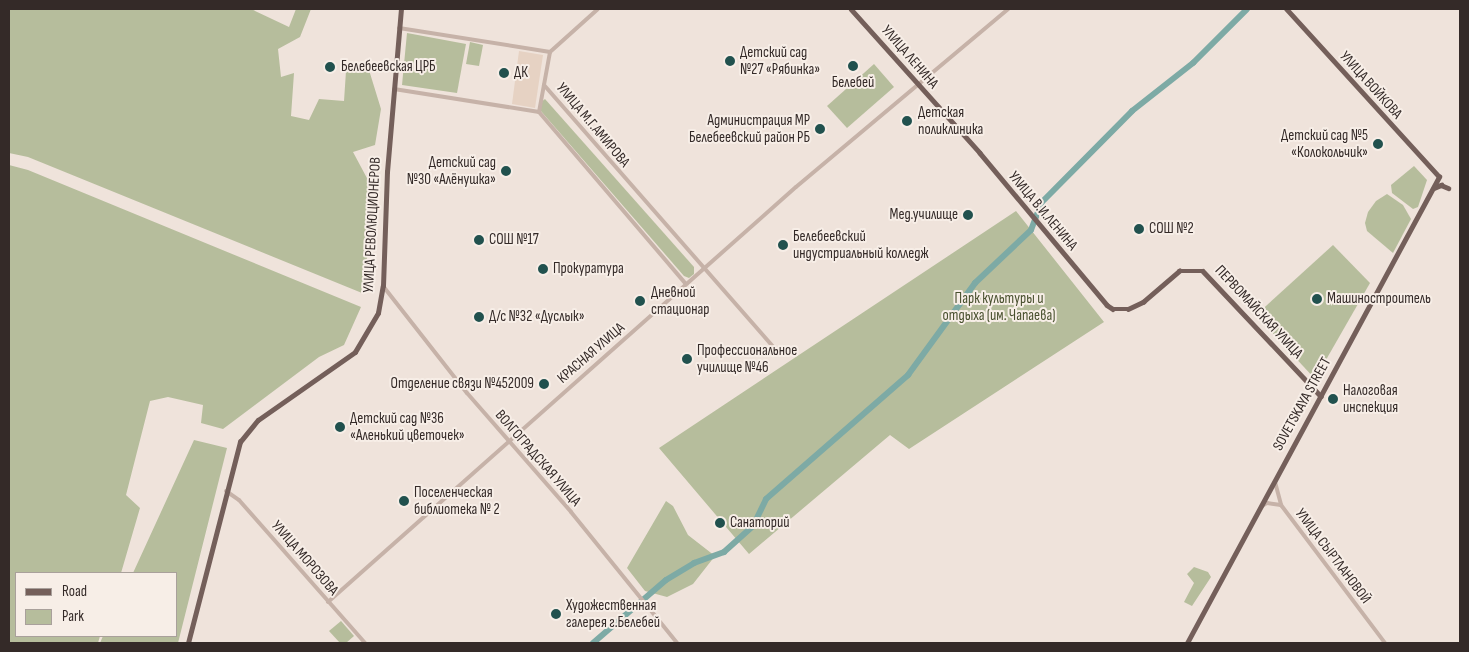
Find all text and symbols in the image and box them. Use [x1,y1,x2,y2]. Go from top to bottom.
street label: УЛИЦА ЛЕНИНА [878,22,942,92]
place label: Детский сад №27 «Рябинка» [740,43,820,78]
street label: УЛИЦА ВОЙКОВА [1336,47,1406,123]
marker: Детский сад №27 «Рябинка» [724,55,736,67]
place label: Белебеевская ЦРБ [341,58,436,76]
marker: Белебеевская ЦРБ [323,60,337,74]
marker: Белебей [847,60,859,72]
place label: ДК [514,64,528,82]
marker: ДК [498,67,510,79]
place label: Белебей [832,74,874,92]
street label: УЛИЦА М.Г.АМИРОВА [552,79,634,171]
place label: Детская поликлиника [918,103,983,138]
place label: Администрация МР Белебеевский район РБ [689,111,810,146]
marker: Детская поликлиника [900,114,914,128]
marker: Администрация МР Белебеевский район РБ [814,123,826,135]
place label: Детский сад №5 «Колокольчик» [1281,126,1368,161]
marker: Детский сад №5 «Колокольчик» [1372,138,1384,150]
place label: Детский сад №30 «Алёнушка» [407,153,496,188]
street label: УЛИЦА РЕВОЛЮЦИОНЕРОВ [359,157,385,293]
marker: Детский сад №30 «Алёнушка» [500,165,512,177]
street label: УЛИЦА В.И.ЛЕНИНА [1005,168,1081,254]
place label: Мед.училище [889,206,958,224]
marker: Мед.училище [962,209,974,221]
place label: СОШ №2 [1149,220,1194,238]
marker: СОШ №2 [1133,223,1145,235]
place label: Белебеевский индустриальный колледж [793,227,929,262]
place label: СОШ №17 [489,231,539,249]
marker: СОШ №17 [473,234,485,246]
marker: Белебеевский индустриальный колледж [777,239,789,251]
place label: Прокуратура [553,260,624,278]
street label: ПЕРВОМАЙСКАЯ УЛИЦА [1211,262,1307,362]
marker: Прокуратура [537,263,549,275]
place label: Дневной стационар [651,283,709,318]
park label: Парк культуры и отдыха (им. Чапаева) [943,289,1055,324]
place label: Машиностроитель [1327,290,1431,308]
marker: Машиностроитель [1311,293,1323,305]
marker: Дневной стационар [633,294,647,308]
place label: Д/с №32 «Дуслык» [489,308,585,326]
marker: Д/с №32 «Дуслык» [473,311,485,323]
street label: КРАСНАЯ УЛИЦА [554,319,628,387]
place label: Профессиональное училище №46 [697,341,797,376]
marker: Профессиональное училище №46 [681,353,693,365]
street label: SOVETSKAYA STREET [1269,354,1335,454]
place label: Отделение связи №452009 [391,375,534,393]
marker: Отделение связи №452009 [538,378,550,390]
place label: Налоговая инспекция [1343,381,1398,416]
marker: Налоговая инспекция [1327,393,1339,405]
street label: ВОЛГОГРАДСКАЯ УЛИЦА [491,406,585,510]
place label: Детский сад №36 «Аленький цветочек» [350,409,465,444]
marker: Детский сад №36 «Аленький цветочек» [334,421,346,433]
place label: Поселенческая библиотека № 2 [414,483,500,518]
marker: Поселенческая библиотека № 2 [398,495,410,507]
street label: УЛИЦА СЫРТЛАНОВОЙ [1291,505,1375,607]
place label: Санаторий [730,514,789,532]
street label: УЛИЦА МОРОЗОВА [268,517,342,599]
marker: Санаторий [714,517,726,529]
legend [15,572,178,637]
text: Road [62,582,87,601]
place label: Художественная галерея г.Белебей [566,596,660,631]
text: Park [62,607,84,626]
marker: Художественная галерея г.Белебей [550,608,562,620]

